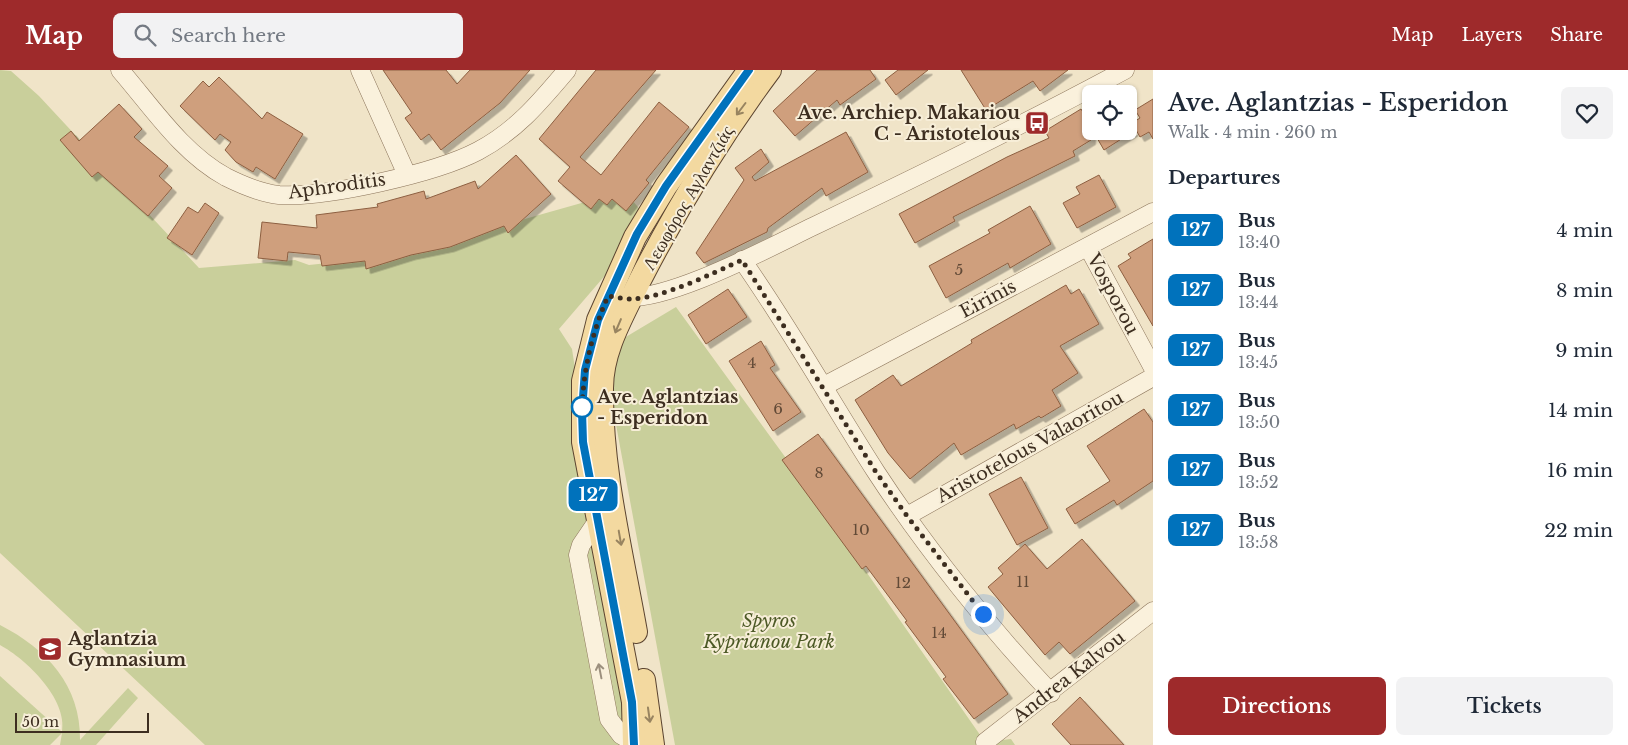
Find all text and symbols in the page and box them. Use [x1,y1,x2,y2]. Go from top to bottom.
search box [113,13,463,58]
text: Map [25,21,83,50]
icon: search [131,21,159,49]
text: Search here [171,24,286,47]
text: Map [1392,24,1433,46]
text: Layers [1461,24,1522,46]
text: Share [1550,24,1603,46]
map controls [1082,85,1137,140]
button: locate [1082,85,1137,140]
button: heart [1561,87,1613,139]
text: Ave. Aglantzias - Esperidon [1168,88,1508,117]
one-way arrow [735,102,746,115]
place label: Ave. Archiep. Makariou C - Aristotelous [797,102,1020,145]
bus stop icon: Ave. Archiep. Makariou C - Aristotelous [1024,110,1050,136]
street label: Λεωφόρος Αγλαντζιάς [638,122,738,274]
text: Walk · 4 min · 260 m [1168,122,1338,142]
text: Departures [1168,166,1280,189]
street label: Aphroditis [286,168,387,204]
text: Bus [1238,209,1275,232]
text: 127 [1181,219,1210,241]
text: 4 min [1556,219,1613,242]
text: 13:40 [1238,232,1280,252]
street label: Vosporou [1082,249,1144,338]
house number: 5 [955,260,963,279]
text: Bus [1238,269,1275,292]
street label: Eirinis [956,275,1020,323]
text: 127 [1181,279,1210,301]
text: 8 min [1556,279,1613,302]
text: 13:44 [1238,292,1278,312]
one-way arrow [612,318,622,333]
text: Bus [1238,329,1275,352]
text: 127 [1181,339,1210,361]
text: 9 min [1555,339,1613,362]
text: 13:45 [1238,352,1278,372]
house number: 4 [748,353,756,372]
place label: Ave. Aglantzias - Esperidon [596,386,738,429]
street label: Aristotelous Valaoritou [932,386,1127,508]
text: Bus [1238,389,1275,412]
marker: Ave. Aglantzias - Esperidon [571,396,593,418]
house number: 6 [773,399,783,418]
text: 127 [1181,399,1210,421]
text: 14 min [1548,399,1613,422]
text: 13:50 [1238,412,1280,432]
text: Bus [1238,449,1275,472]
text: 127 [1181,459,1210,481]
text: 16 min [1547,459,1613,482]
house number: 8 [814,463,824,482]
text: 13:52 [1238,472,1279,492]
line badge: 127 [564,479,622,511]
text: 127 [579,484,607,506]
text: Bus [1238,509,1275,532]
text: 127 [1181,519,1210,541]
text: 22 min [1544,519,1613,542]
house number: 10 [852,520,870,539]
one-way arrow [615,529,625,545]
text: 13:58 [1238,532,1278,552]
house number: 11 [1016,572,1030,591]
house number: 12 [895,573,911,592]
your location [971,602,996,627]
park label: Spyros Kyprianou Park [702,610,835,653]
house number: 14 [931,623,947,642]
street label: Andrea Kalvou [1008,626,1129,728]
place label: Aglantzia Gymnasium [67,628,186,671]
school or university icon: Aglantzia Gymnasium [37,636,63,662]
one-way arrow [595,663,605,679]
button: Directions [1168,677,1386,735]
button: Tickets [1396,677,1613,735]
one-way arrow [644,707,654,723]
scale bar [15,710,149,733]
text: 50 m [22,713,59,731]

